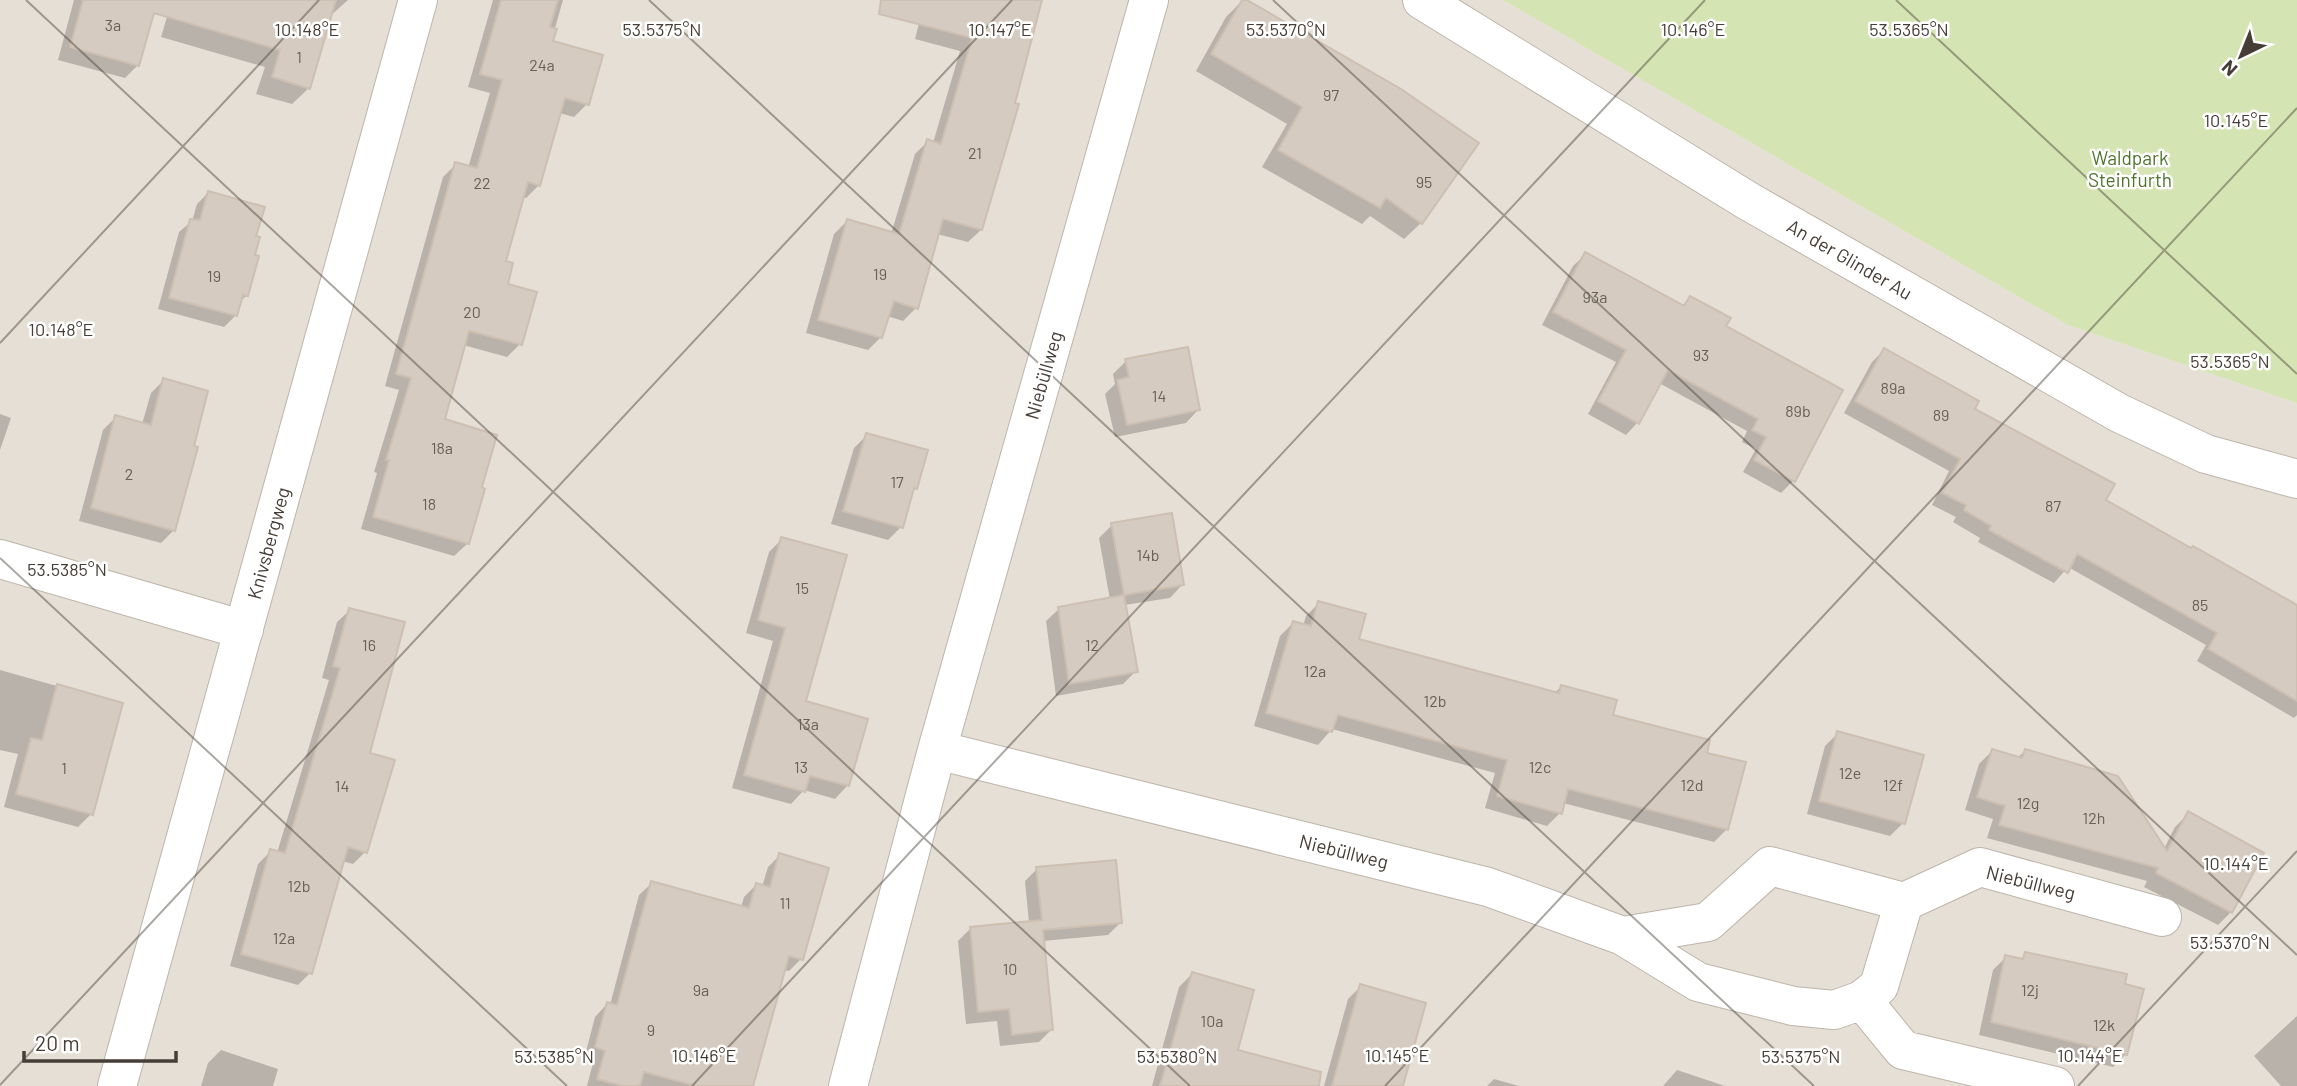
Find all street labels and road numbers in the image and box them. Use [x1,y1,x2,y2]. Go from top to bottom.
street label: An der Glinder Au [1783,214,1917,304]
street label: Niebüllweg [1019,328,1067,422]
street label: Knivsbergweg [242,484,294,602]
street label: Niebüllweg [1297,829,1391,873]
street label: Niebüllweg [1984,860,2078,904]

